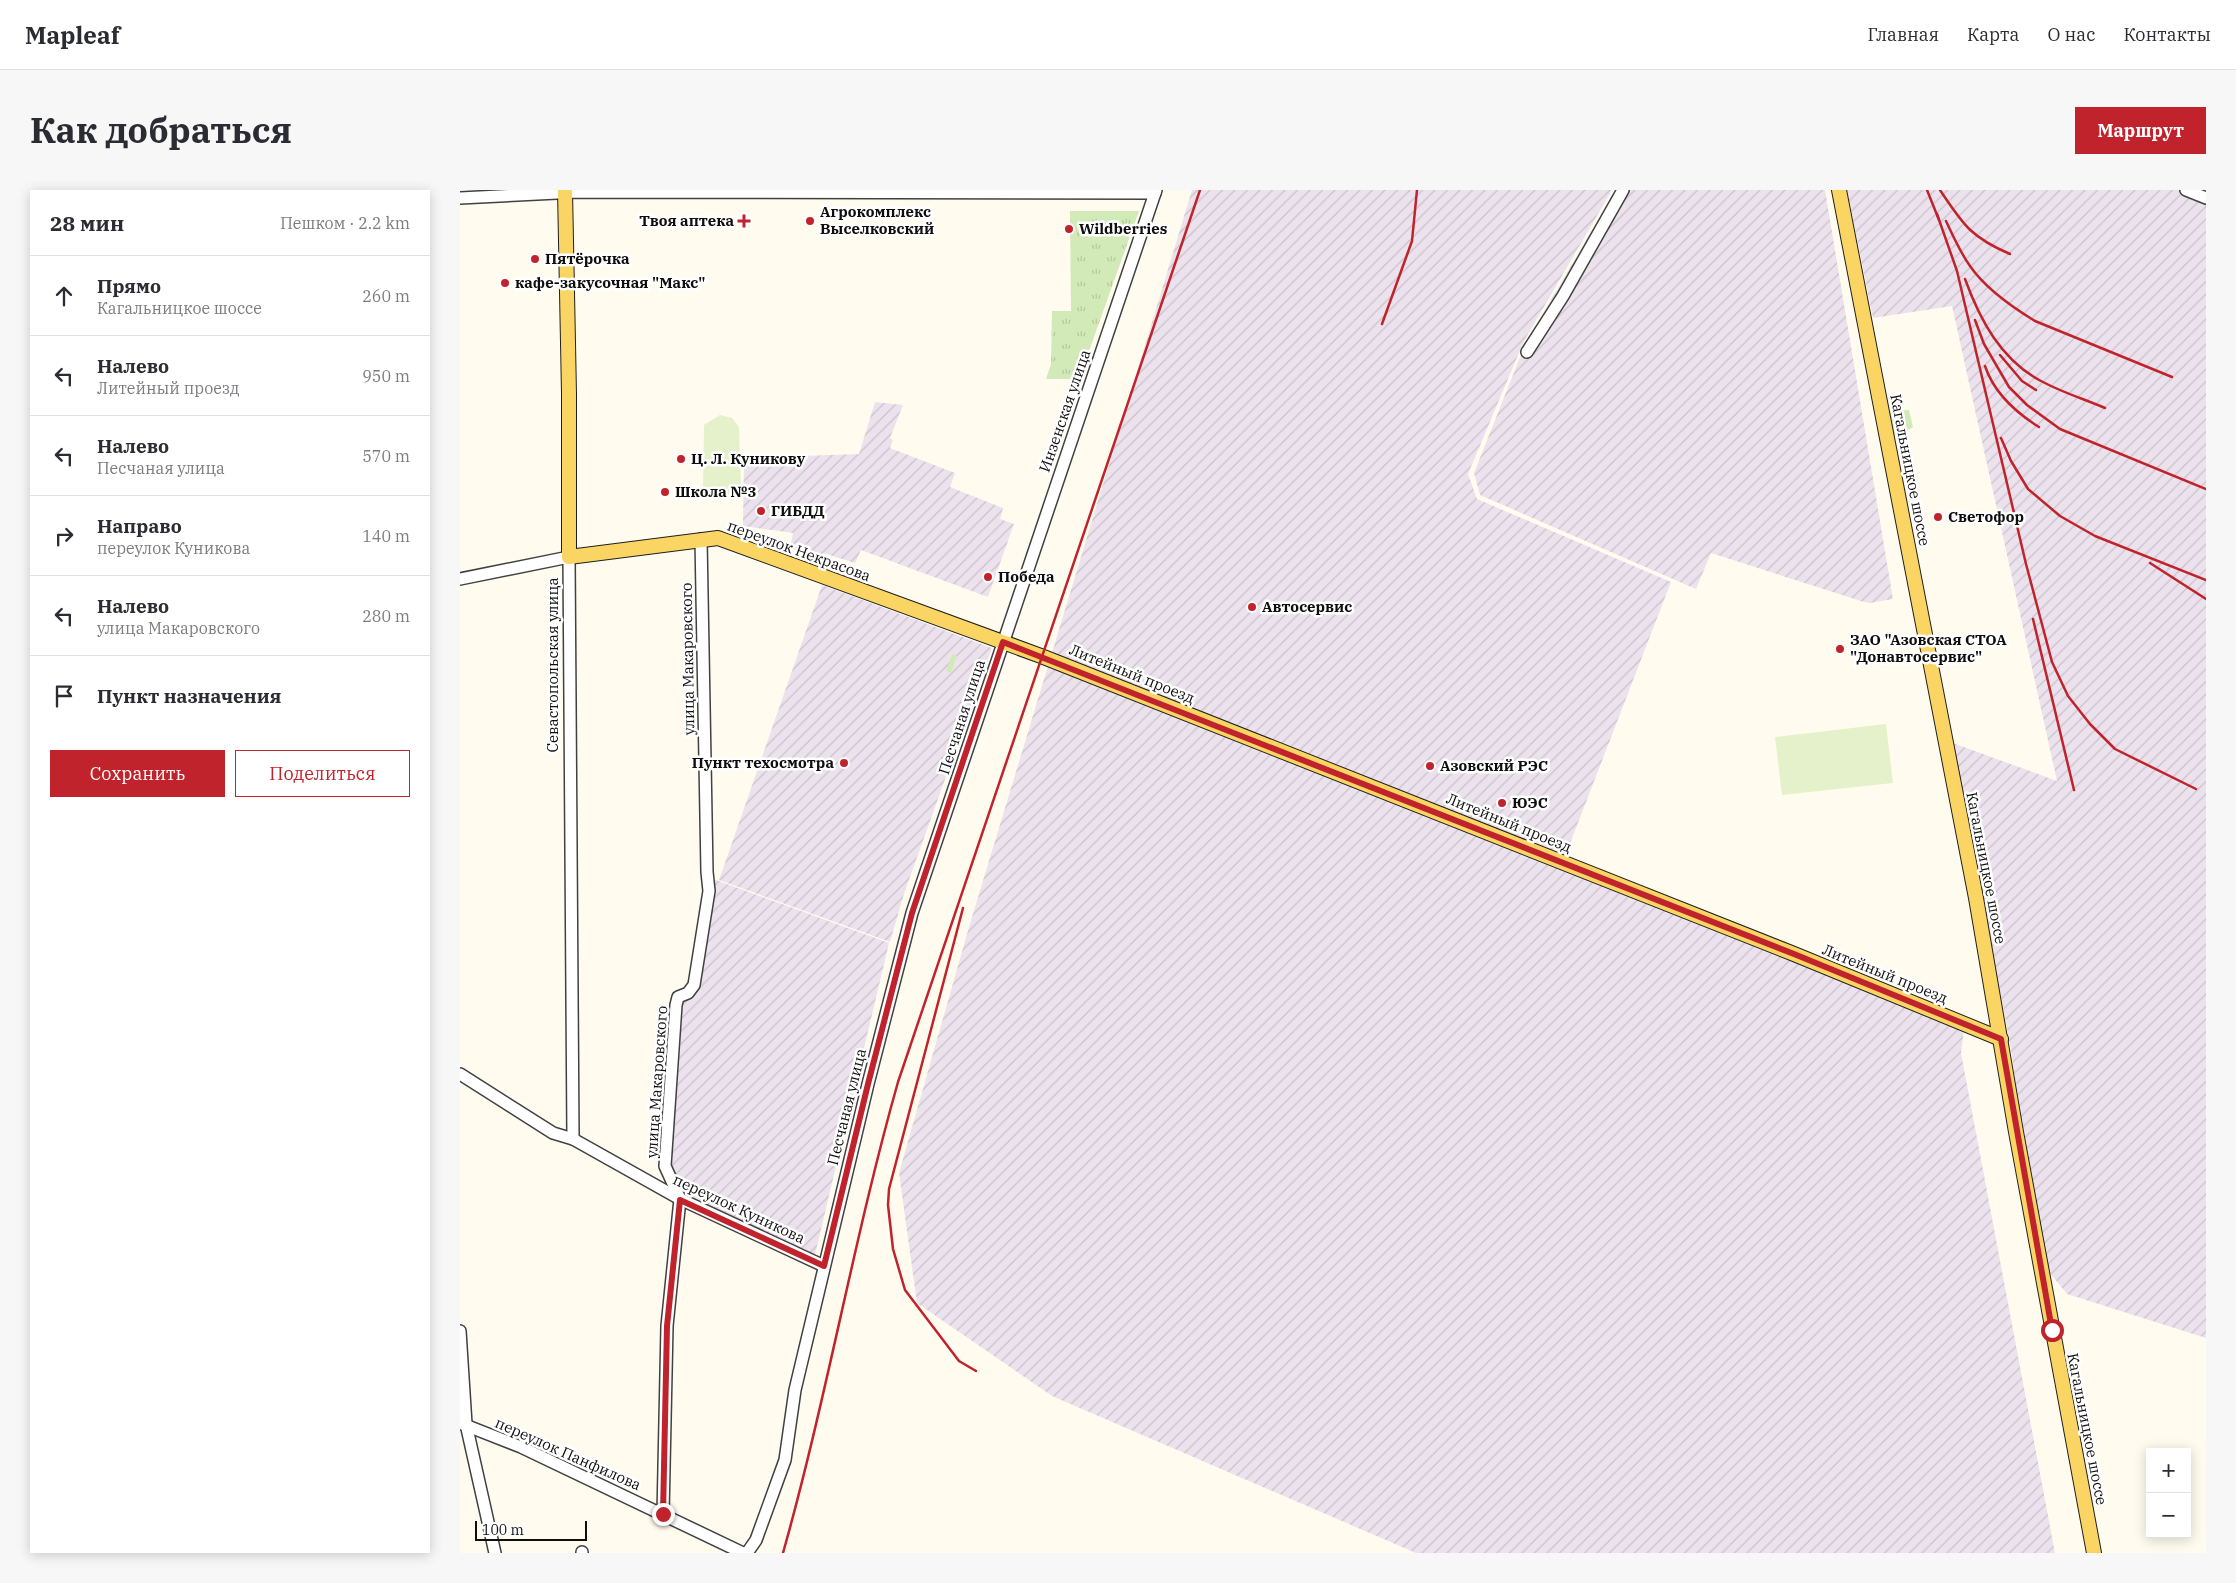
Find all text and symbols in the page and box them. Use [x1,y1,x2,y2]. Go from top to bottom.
text: Mapleaf [25,19,120,51]
text: Главная [1867,23,1939,46]
text: Карта [1967,23,2019,46]
text: О нас [2047,23,2095,46]
text: Контакты [2123,23,2211,46]
text: Как добраться [30,107,292,153]
button: Маршрут [2075,107,2206,154]
place label: Агрокомплекс Выселковский [820,202,934,238]
text: 28 мин [50,209,124,237]
place label: Твоя аптека [639,211,734,230]
text: Пешком · 2.2 km [280,213,410,233]
marker: Твоя аптека [738,215,750,227]
marker: Агрокомплекс Выселковский [804,215,816,227]
place label: Wildberries [1079,219,1167,238]
marker: Wildberries [1063,223,1075,235]
place label: Пятёрочка [545,249,630,268]
marker: Пятёрочка [529,253,541,265]
place label: кафе-закусочная "Макс" [515,273,705,292]
text: Прямо [97,274,161,298]
marker: кафе-закусочная "Макс" [499,277,511,289]
icon: ahead [50,282,78,310]
text: 260 m [362,286,410,306]
text: Кагальницкое шоссе [97,298,262,318]
street label: Инзенская улица [1035,347,1094,475]
text: Налево [97,354,169,378]
icon: left [50,362,78,390]
text: 950 m [362,366,410,386]
text: Литейный проезд [97,378,240,398]
street label: Кагальницкое шоссе [1886,392,1935,548]
text: Налево [97,434,169,458]
icon: left [50,442,78,470]
text: 570 m [362,446,410,466]
place label: Ц. Л. Куникову [691,449,806,468]
marker: Ц. Л. Куникову [675,453,687,465]
text: Песчаная улица [97,458,225,478]
place label: Школа №3 [675,482,756,501]
marker: Школа №3 [659,486,671,498]
place label: ГИБДД [771,501,825,520]
marker: ГИБДД [755,505,767,517]
place label: Светофор [1948,507,2024,526]
marker: Светофор [1932,511,1944,523]
text: Направо [97,514,182,538]
street label: переулок Некрасова [725,516,873,585]
icon: right [50,522,78,550]
text: 140 m [362,526,410,546]
text: переулок Куникова [97,538,250,558]
place label: Победа [998,567,1055,586]
marker: Победа [982,571,994,583]
street label: Севастопольская улица [543,577,562,753]
street label: улица Макаровского [677,582,698,736]
text: Налево [97,594,169,618]
place label: Автосервис [1262,597,1352,616]
marker: Автосервис [1246,601,1258,613]
icon: left [50,602,78,630]
text: 280 m [362,606,410,626]
text: улица Макаровского [97,618,260,638]
place label: ЗАО "Азовская СТОА "Донавтосервис" [1850,630,2007,666]
street label: Литейный проезд [1067,640,1198,707]
marker: ЗАО "Азовская СТОА "Донавтосервис" [1834,643,1846,655]
street label: Песчаная улица [934,657,989,777]
icon: arrive [50,682,78,710]
text: Пункт назначения [97,684,281,708]
button: Сохранить [50,750,225,797]
button: Поделиться [235,750,410,797]
place label: Пункт техосмотра [692,753,834,772]
place label: Азовский РЭС [1440,756,1548,775]
marker: Пункт техосмотра [838,757,850,769]
marker: Азовский РЭС [1424,760,1436,772]
street label: Литейный проезд [1444,789,1575,856]
street label: Кагальницкое шоссе [1962,790,2011,946]
place label: ЮЭС [1512,793,1548,812]
marker: ЮЭС [1496,797,1508,809]
street label: Литейный проезд [1820,940,1951,1007]
street label: улица Макаровского [642,1005,671,1159]
street label: Песчаная улица [823,1046,870,1167]
street label: переулок Куникова [670,1170,808,1247]
route start [2041,1319,2064,1342]
street label: Кагальницкое шоссе [2063,1351,2112,1507]
street label: переулок Панфилова [492,1413,644,1494]
map controls [2146,1448,2191,1538]
button: + [2146,1448,2191,1493]
button: − [2146,1493,2191,1538]
route end [652,1503,675,1526]
scale bar [475,1518,588,1541]
text: 100 m [482,1521,524,1539]

